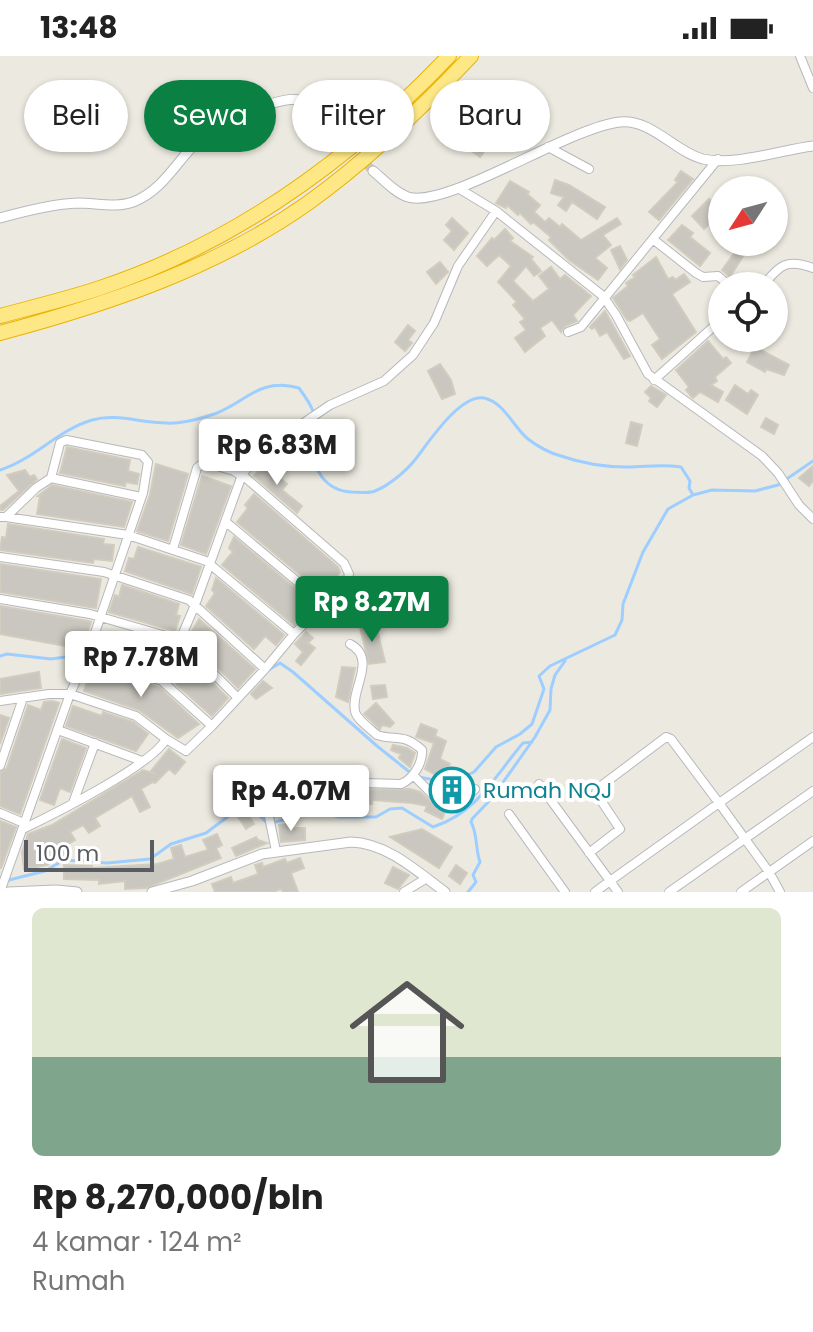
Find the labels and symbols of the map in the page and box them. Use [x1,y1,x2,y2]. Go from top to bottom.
north arrow [708,176,788,256]
pin: Rp 6.83M [194,419,360,487]
pin: Rp 8.27M [289,576,455,644]
pin: Rp 7.78M [58,631,224,699]
pin: Rp 4.07M [208,765,374,833]
building icon: Rumah NQJ [428,766,476,814]
place label: Rumah NQJ [483,775,612,806]
scale bar [24,836,154,872]

